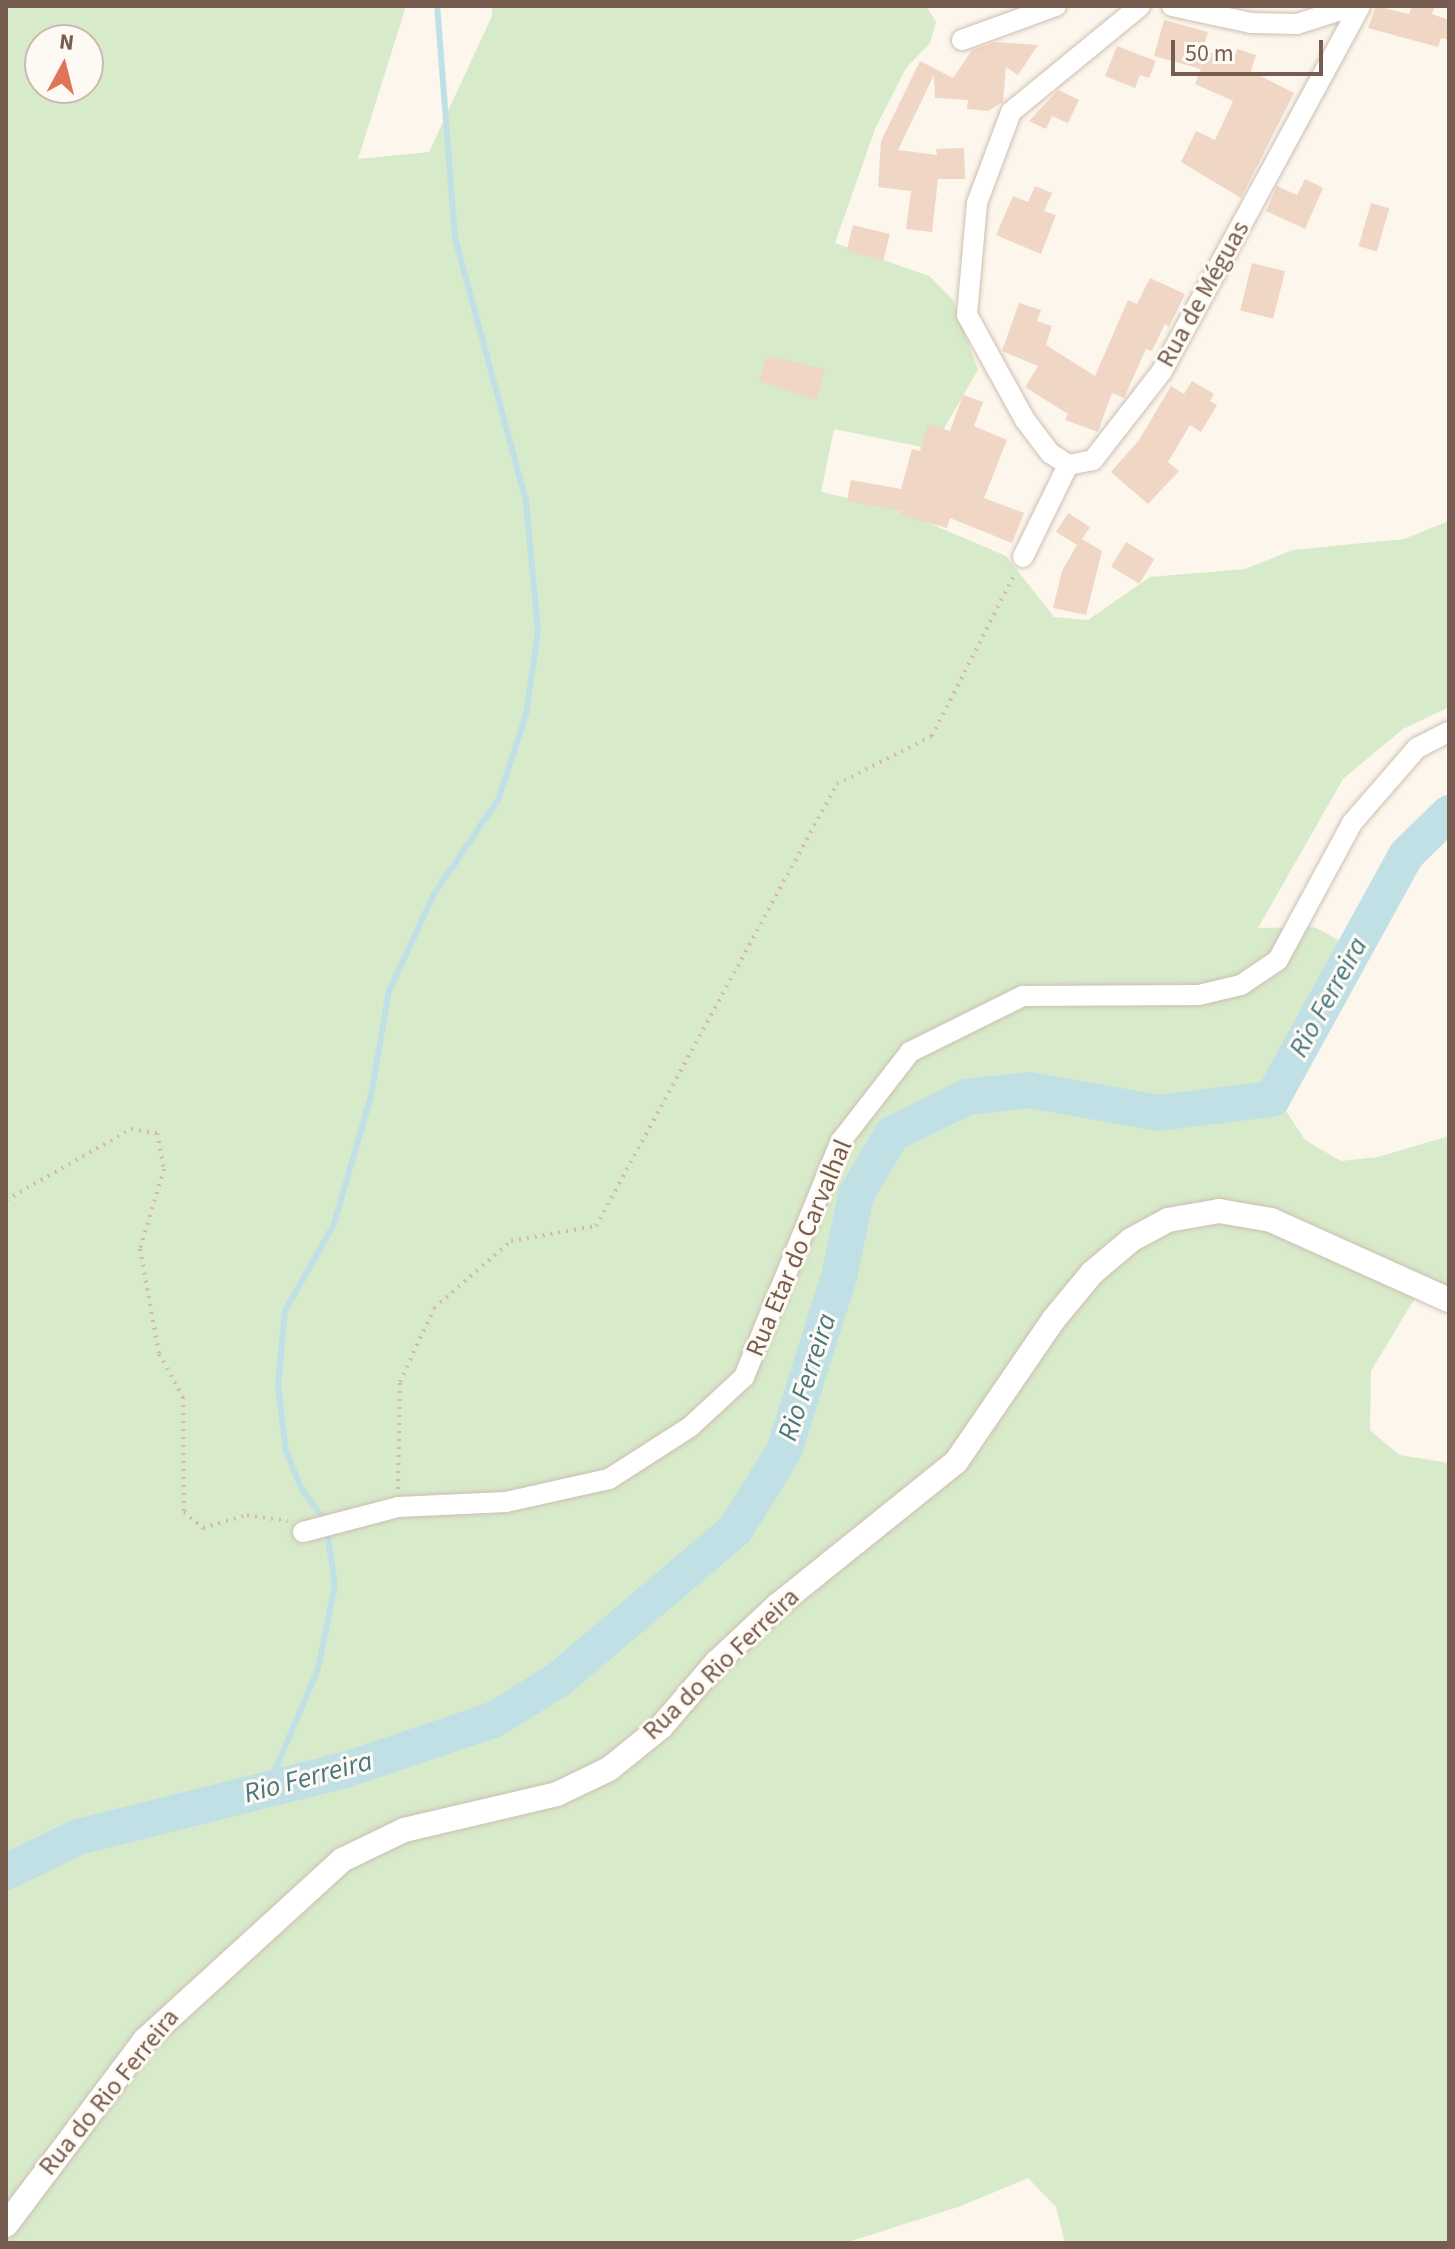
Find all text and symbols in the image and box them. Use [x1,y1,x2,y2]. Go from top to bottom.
north arrow [24,24,104,104]
scale bar [1175,24,1327,74]
text: N [57,25,76,59]
text: 50 m [1185,36,1234,71]
street label: Rua de Méguas [1150,215,1256,373]
water label: Rio Ferreira [1281,931,1375,1063]
street label: Rua Etar do Carvalhal [739,1135,859,1361]
water label: Rio Ferreira [771,1309,843,1445]
street label: Rua do Rio Ferreira [636,1581,806,1747]
water label: Rio Ferreira [240,1744,376,1810]
street label: Rua do Rio Ferreira [32,2002,186,2182]

